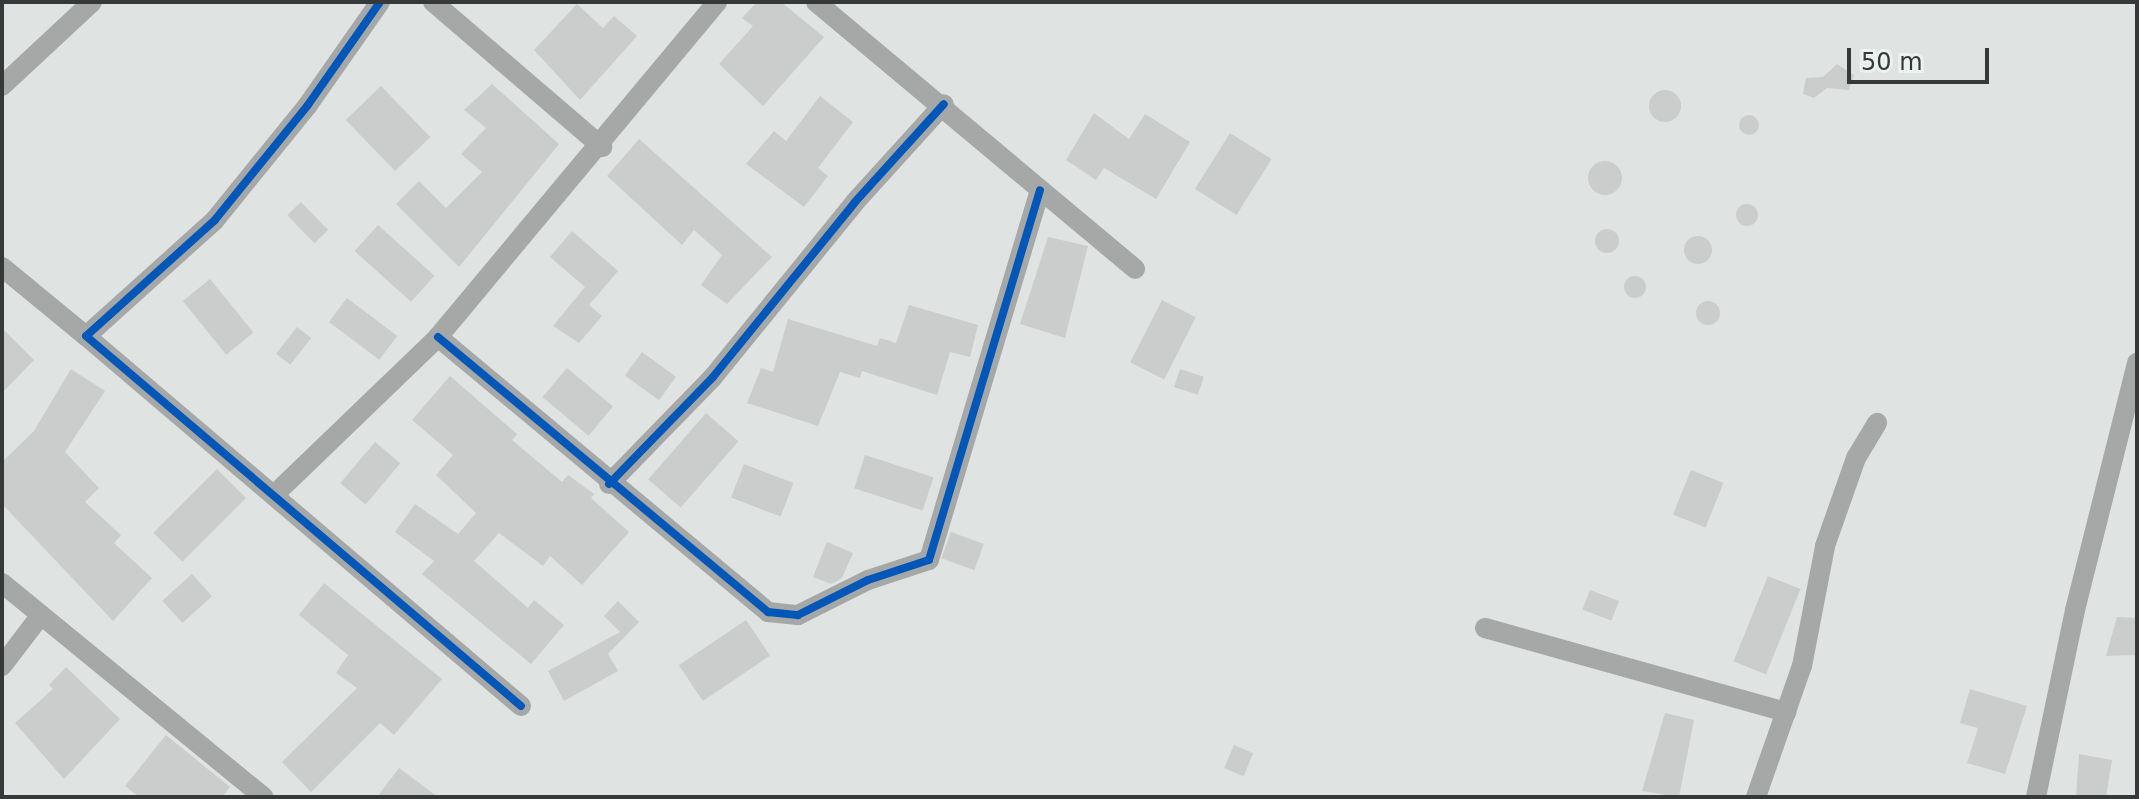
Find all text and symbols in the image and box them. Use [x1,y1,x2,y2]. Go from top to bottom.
scale bar [1851,32,1993,82]
text: 50 m [1861,48,1923,76]

